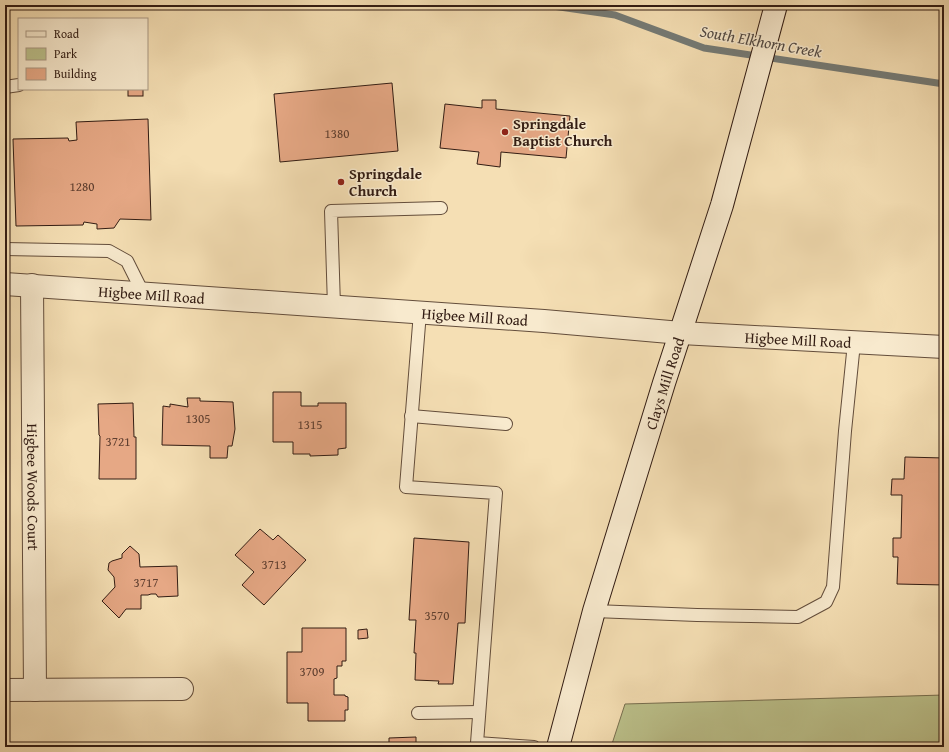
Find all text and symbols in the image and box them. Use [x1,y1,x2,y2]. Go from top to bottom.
legend [18,18,148,90]
water label: South Elkhorn Creek [698,18,824,64]
text: Road [54,25,80,42]
text: Park [54,45,78,62]
text: Building [54,65,97,82]
place label: Springdale Baptist Church [513,113,613,151]
house number: 1380 [324,124,350,143]
marker: Springdale Baptist Church [500,127,510,137]
place label: Springdale Church [349,163,422,201]
house number: 1280 [69,177,95,196]
marker: Springdale Church [336,177,346,187]
street label: Higbee Mill Road [98,280,206,308]
street label: Higbee Mill Road [421,302,529,330]
street label: Higbee Mill Road [744,326,852,353]
street label: Clays Mill Road [640,334,689,432]
house number: 1305 [185,409,211,428]
house number: 1315 [297,415,323,434]
street label: Higbee Woods Court [23,423,44,551]
house number: 3721 [105,432,131,451]
house number: 3713 [261,555,287,574]
house number: 3717 [133,573,159,592]
house number: 3570 [424,606,450,625]
house number: 3709 [299,662,325,681]

